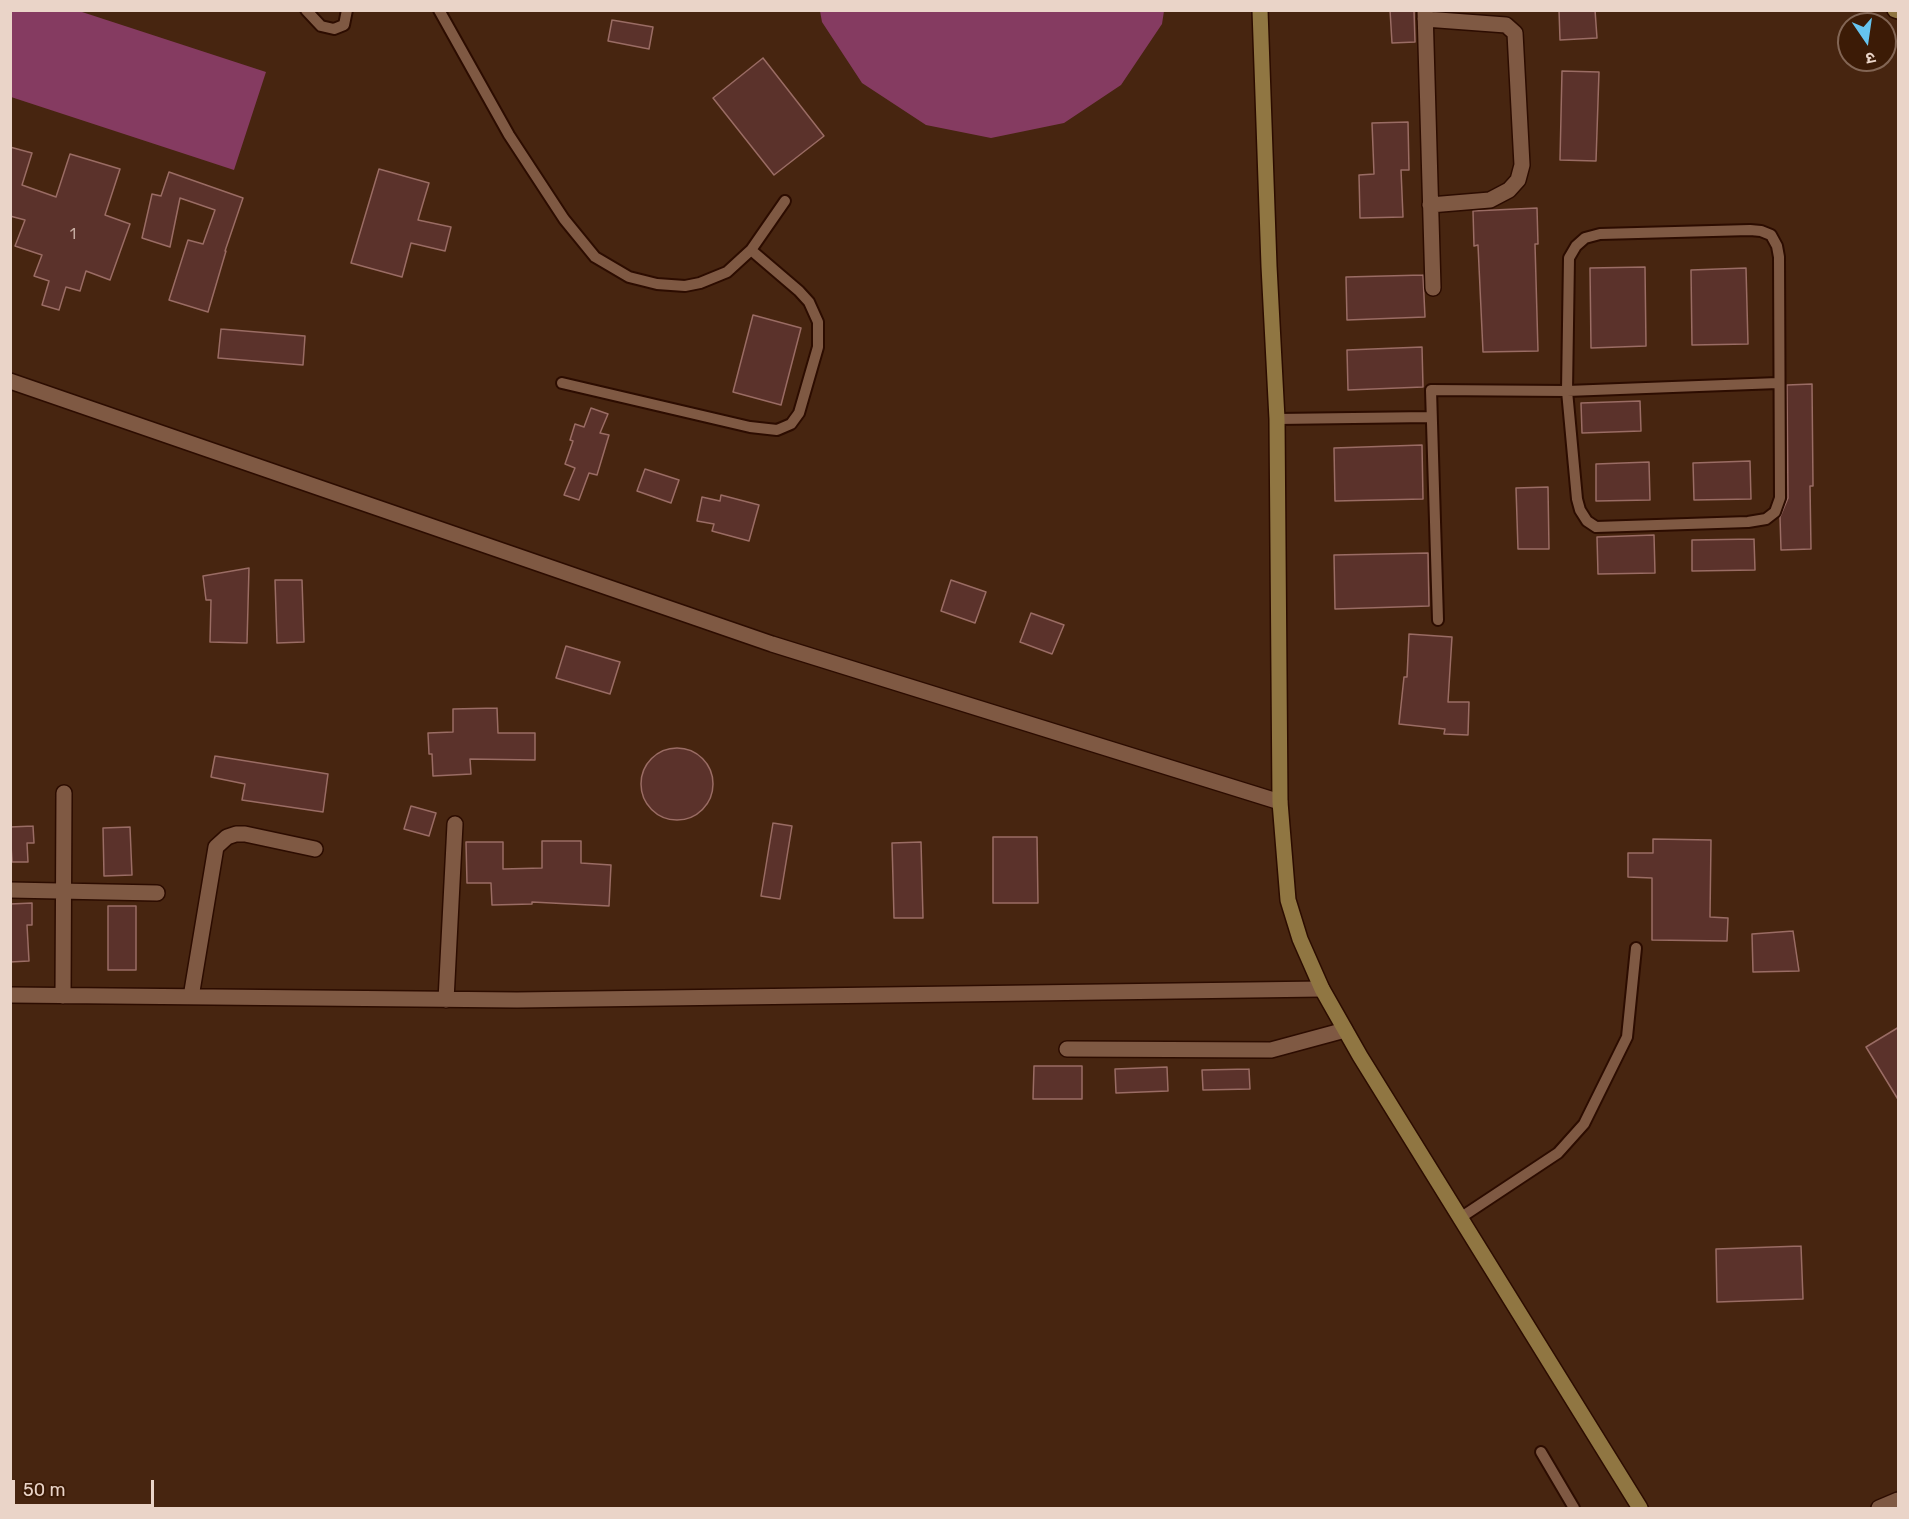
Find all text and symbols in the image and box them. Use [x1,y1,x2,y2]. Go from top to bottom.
north arrow [1837,12,1897,72]
text: उ [1864,48,1877,68]
house number: 1 [70,226,76,244]
scale bar [15,1468,158,1506]
text: 50 m [23,1479,66,1501]

